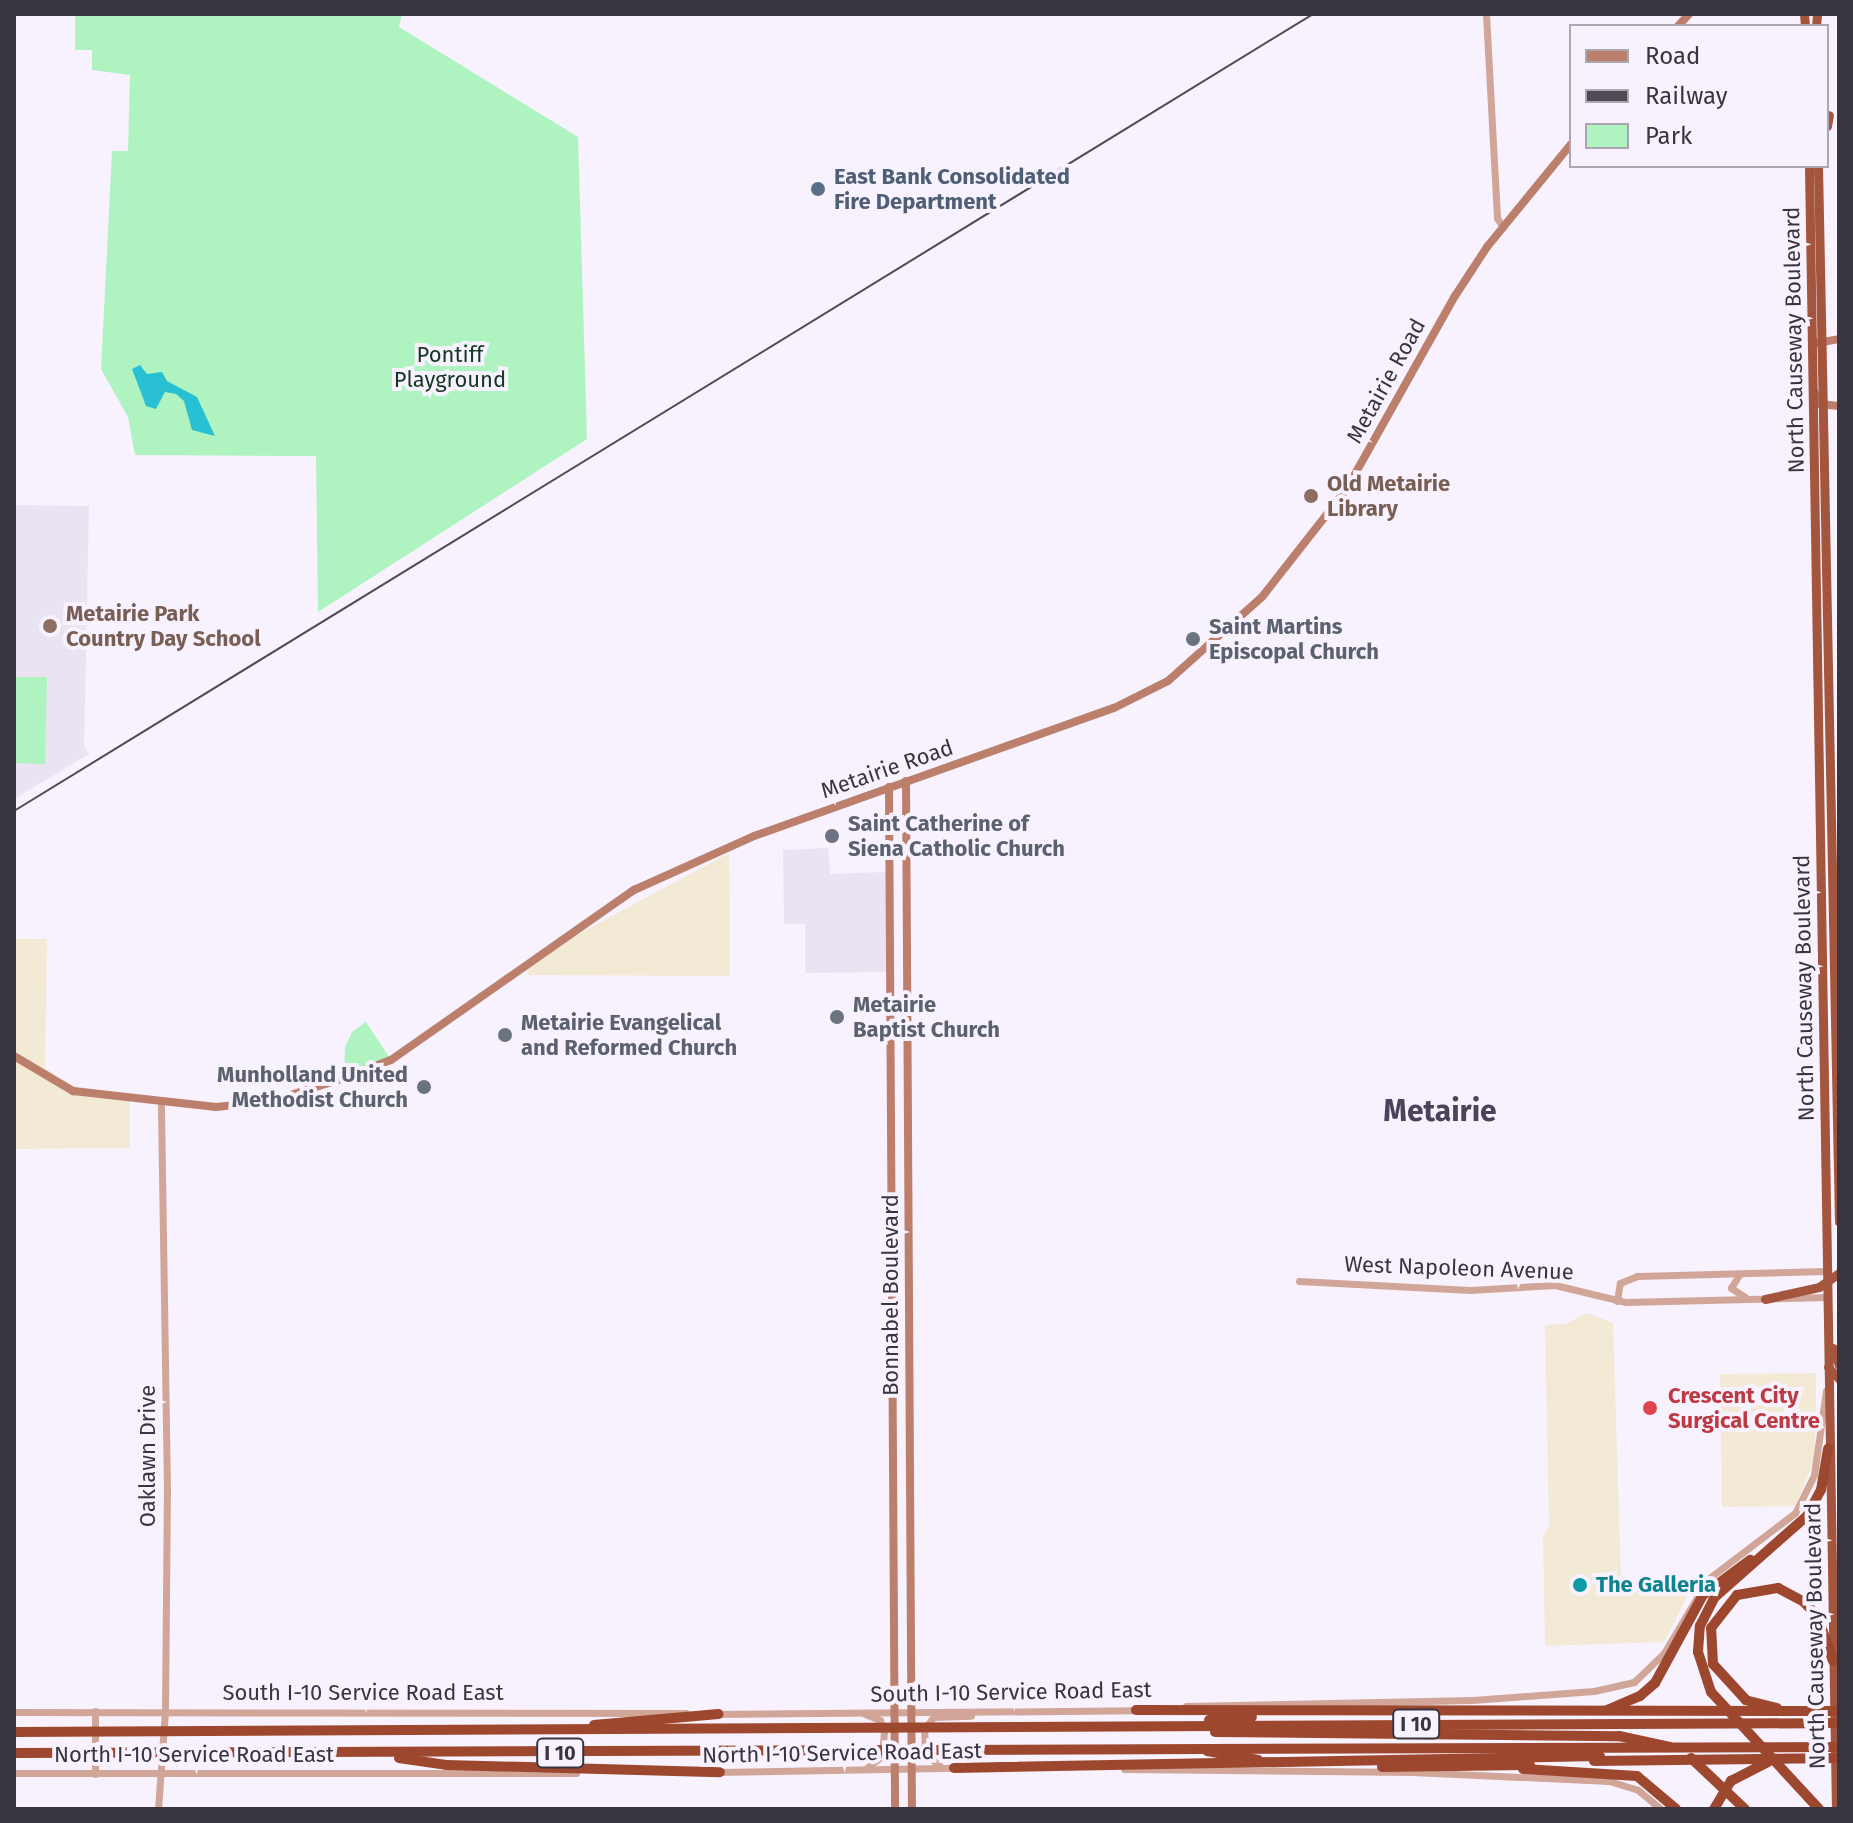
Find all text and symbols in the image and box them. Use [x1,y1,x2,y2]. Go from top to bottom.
legend [1569,24,1829,168]
text: Road [1645,42,1700,70]
text: Railway [1645,82,1728,110]
text: Park [1645,122,1692,150]
place label: East Bank Consolidated Fire Department [834,163,1070,214]
marker: East Bank Consolidated Fire Department [809,180,827,198]
street label: North Causeway Boulevard [1778,206,1810,474]
street label: Metairie Road [1341,314,1431,448]
park label: Pontiff Playground [394,341,506,392]
place label: Old Metairie Library [1327,470,1450,522]
marker: Old Metairie Library [1302,487,1320,505]
place label: Metairie Park Country Day School [66,600,261,652]
place label: Saint Martins Episcopal Church [1209,613,1379,664]
marker: Metairie Park Country Day School [41,617,59,635]
marker: Saint Martins Episcopal Church [1184,630,1202,648]
street label: Metairie Road [817,734,957,804]
place label: Saint Catherine of Siena Catholic Church [848,810,1065,862]
marker: Saint Catherine of Siena Catholic Church [823,827,841,845]
street label: North Causeway Boulevard [1788,854,1820,1122]
place label: Metairie Baptist Church [853,991,1000,1042]
marker: Metairie Baptist Church [828,1008,846,1026]
place label: Metairie Evangelical and Reformed Church [521,1009,737,1060]
marker: Metairie Evangelical and Reformed Church [496,1026,514,1044]
place label: Munholland United Methodist Church [217,1061,408,1112]
marker: Munholland United Methodist Church [415,1078,433,1096]
district label: Metairie [1383,1093,1497,1129]
street label: Bonnabel Boulevard [878,1194,904,1396]
street label: West Napoleon Avenue [1344,1251,1574,1285]
place label: Crescent City Surgical Centre [1668,1382,1820,1434]
street label: Oaklawn Drive [135,1385,161,1527]
marker: Crescent City Surgical Centre [1639,1397,1661,1419]
street label: North Causeway Boulevard [1799,1502,1831,1770]
place label: The Galleria [1596,1572,1716,1598]
marker: The Galleria [1571,1576,1589,1594]
street label: South I-10 Service Road East [870,1676,1152,1708]
street label: South I-10 Service Road East [222,1680,504,1706]
road number: I 10 [1392,1708,1440,1740]
road number: I 10 [536,1737,584,1769]
street label: North I-10 Service Road East [702,1737,982,1769]
street label: North I-10 Service Road East [54,1742,334,1768]

